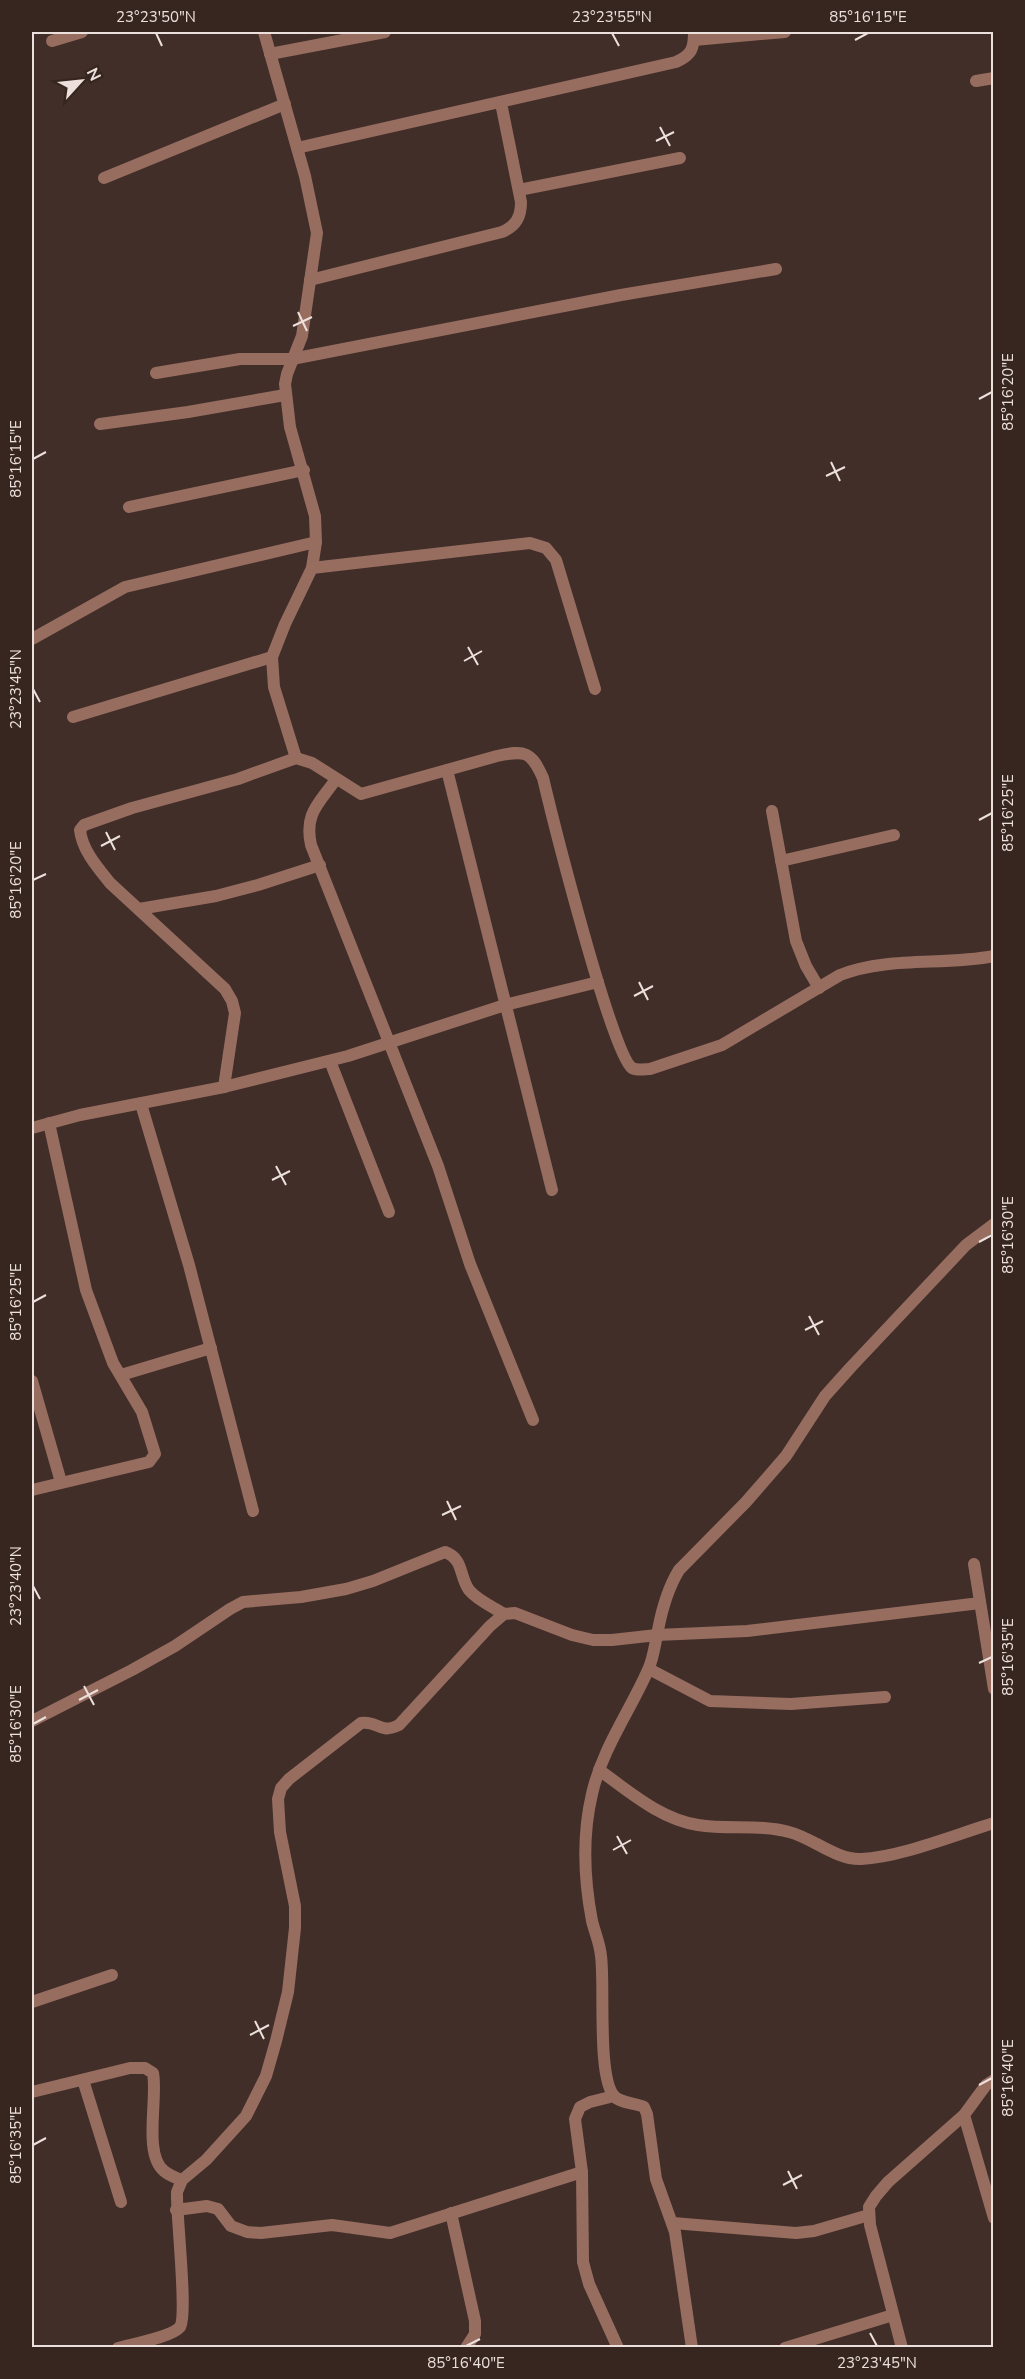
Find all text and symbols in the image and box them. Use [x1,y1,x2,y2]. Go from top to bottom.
text: 23°23'50"N [116,7,196,27]
text: 23°23'55"N [572,7,652,27]
text: 85°16'15"E [829,7,907,27]
north arrow [51,51,111,111]
text: N [81,64,106,85]
text: 85°16'20"E [998,353,1018,431]
text: 85°16'15"E [6,420,26,498]
text: 23°23'45"N [6,649,26,729]
text: 85°16'25"E [998,774,1018,852]
text: 85°16'20"E [6,841,26,919]
text: 85°16'30"E [998,1196,1018,1274]
text: 85°16'25"E [6,1263,26,1341]
text: 23°23'40"N [6,1546,26,1626]
text: 85°16'35"E [998,1618,1018,1696]
text: 85°16'30"E [6,1685,26,1763]
text: 85°16'40"E [998,2039,1018,2117]
text: 85°16'35"E [6,2106,26,2184]
text: 85°16'40"E [427,2353,505,2373]
text: 23°23'45"N [837,2353,917,2373]

